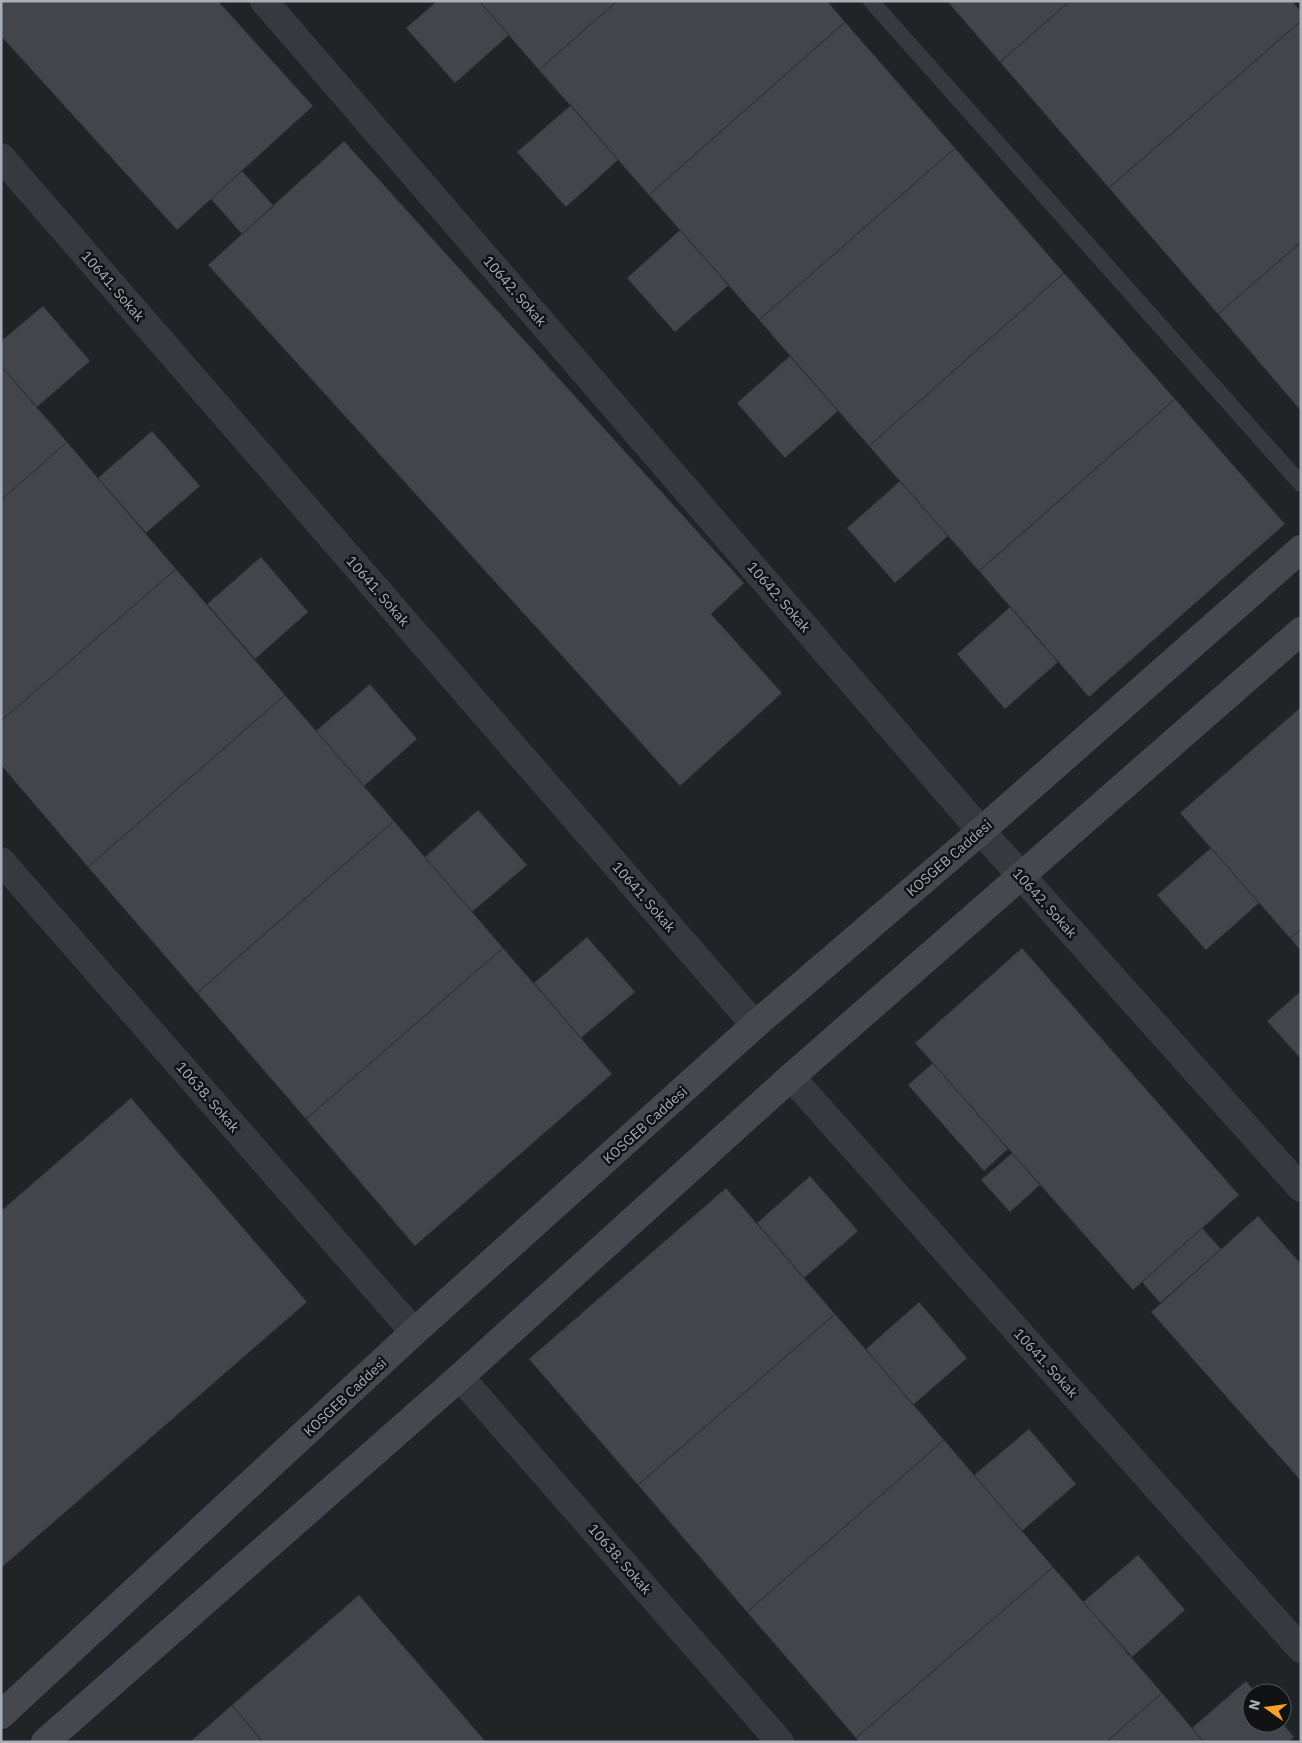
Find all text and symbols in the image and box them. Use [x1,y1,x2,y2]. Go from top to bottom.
street label: 10641. Sokak [78,247,149,325]
street label: 10642. Sokak [480,252,551,330]
street label: 10641. Sokak [343,552,414,630]
street label: 10642. Sokak [744,558,815,636]
street label: KOSGEB Caddesi [903,816,995,900]
street label: 10641. Sokak [609,858,680,936]
street label: 10642. Sokak [1009,865,1081,942]
street label: 10638. Sokak [173,1058,244,1136]
street label: KOSGEB Caddesi [599,1082,691,1168]
street label: 10641. Sokak [1010,1325,1082,1402]
street label: KOSGEB Caddesi [300,1354,390,1440]
street label: 10638. Sokak [585,1520,656,1598]
north arrow [1242,1683,1292,1733]
text: N [1244,1698,1264,1712]

